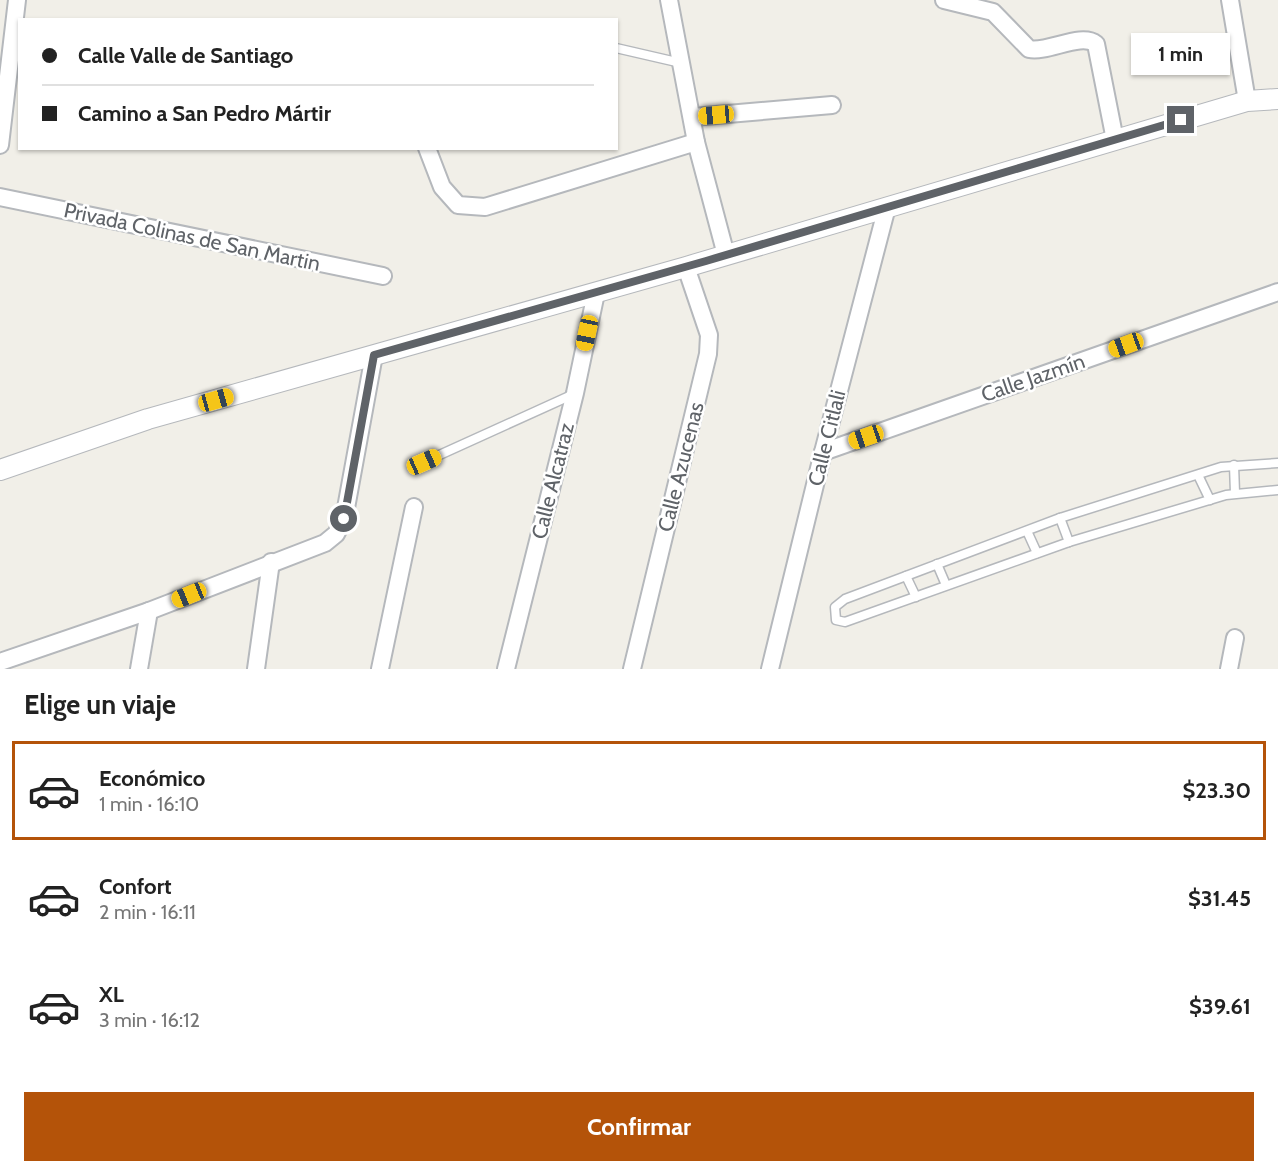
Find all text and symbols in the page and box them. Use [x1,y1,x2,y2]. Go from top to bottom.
callout: 1 min [1132,33,1230,75]
text: Calle Valle de Santiago [78,42,293,69]
text: 1 min [1158,42,1203,66]
text: Camino a San Pedro Mártir [78,100,331,127]
car [697,104,735,126]
route end [1167,106,1194,133]
street label: Privada Colinas de San Martin [62,197,323,276]
car [574,314,600,352]
car [1106,330,1146,360]
street label: Calle Jazmín [978,348,1088,407]
car [196,386,236,414]
street label: Calle Citlali [803,387,850,488]
street label: Calle Azucenas [652,399,709,534]
street label: Calle Alcatraz [526,420,579,542]
car [846,423,886,451]
car [404,446,444,478]
route start [330,505,357,532]
car [169,580,209,610]
text: Elige un viaje [24,688,176,721]
icon: car [27,764,81,818]
text: Económico [99,765,205,792]
text: $23.30 [1182,777,1251,804]
text: 1 min · 16:10 [99,792,199,816]
icon: car [27,872,81,926]
text: Confort [99,873,172,900]
text: $31.45 [1188,885,1251,912]
text: 2 min · 16:11 [99,900,196,924]
icon: car [27,980,81,1034]
text: XL [99,981,124,1008]
text: $39.61 [1189,993,1251,1020]
text: 3 min · 16:12 [99,1008,200,1032]
button: Confirmar [24,1092,1254,1161]

